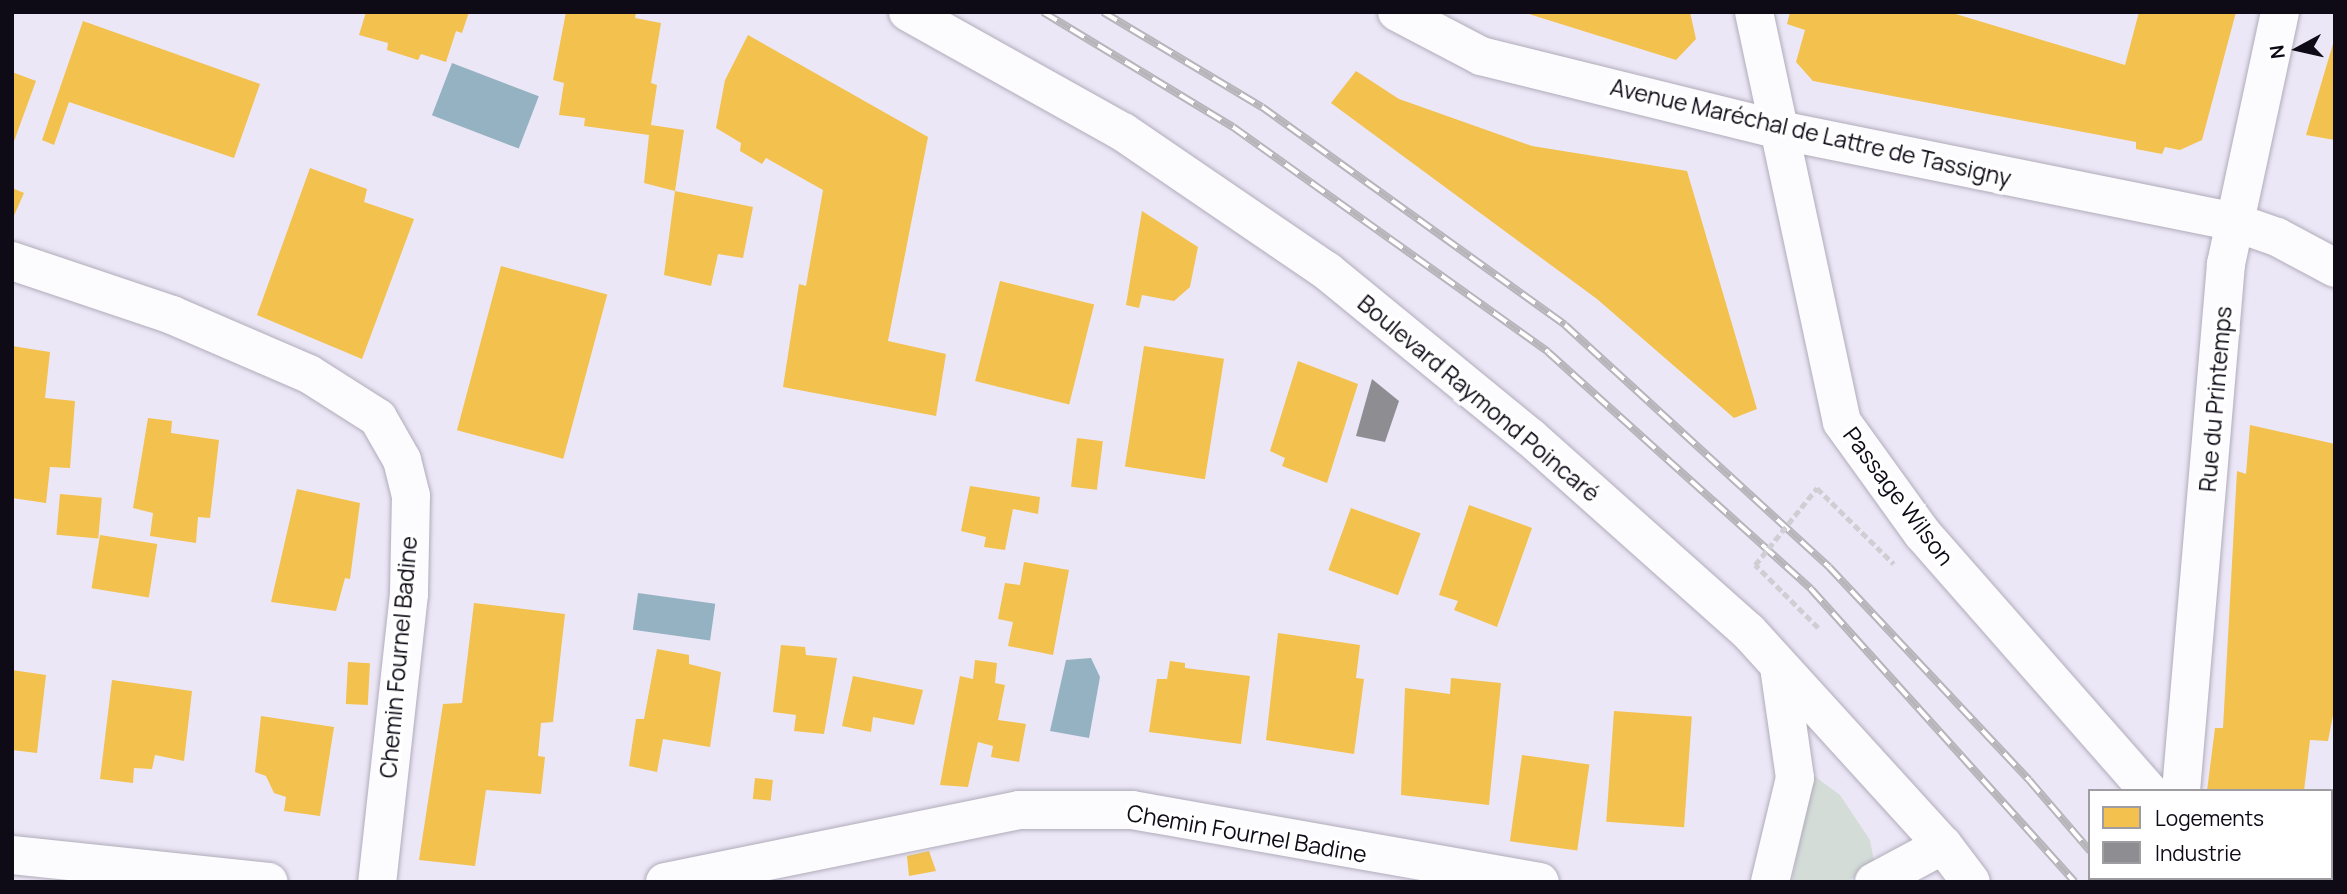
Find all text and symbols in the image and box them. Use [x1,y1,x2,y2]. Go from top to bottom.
north arrow [2263,14,2333,84]
text: N [2263,43,2291,60]
street label: Avenue Maréchal de Lattre de Tassigny [1608,72,2014,192]
street label: Boulevard Raymond Poincaré [1353,289,1605,507]
street label: Rue du Printemps [2193,305,2237,493]
street label: Passage Wilson [1838,421,1960,571]
street label: Chemin Fournel Badine [374,535,422,779]
legend [2088,789,2333,880]
street label: Chemin Fournel Badine [1125,798,1369,868]
text: Logements [2155,804,2264,832]
text: Industrie [2155,839,2241,867]

